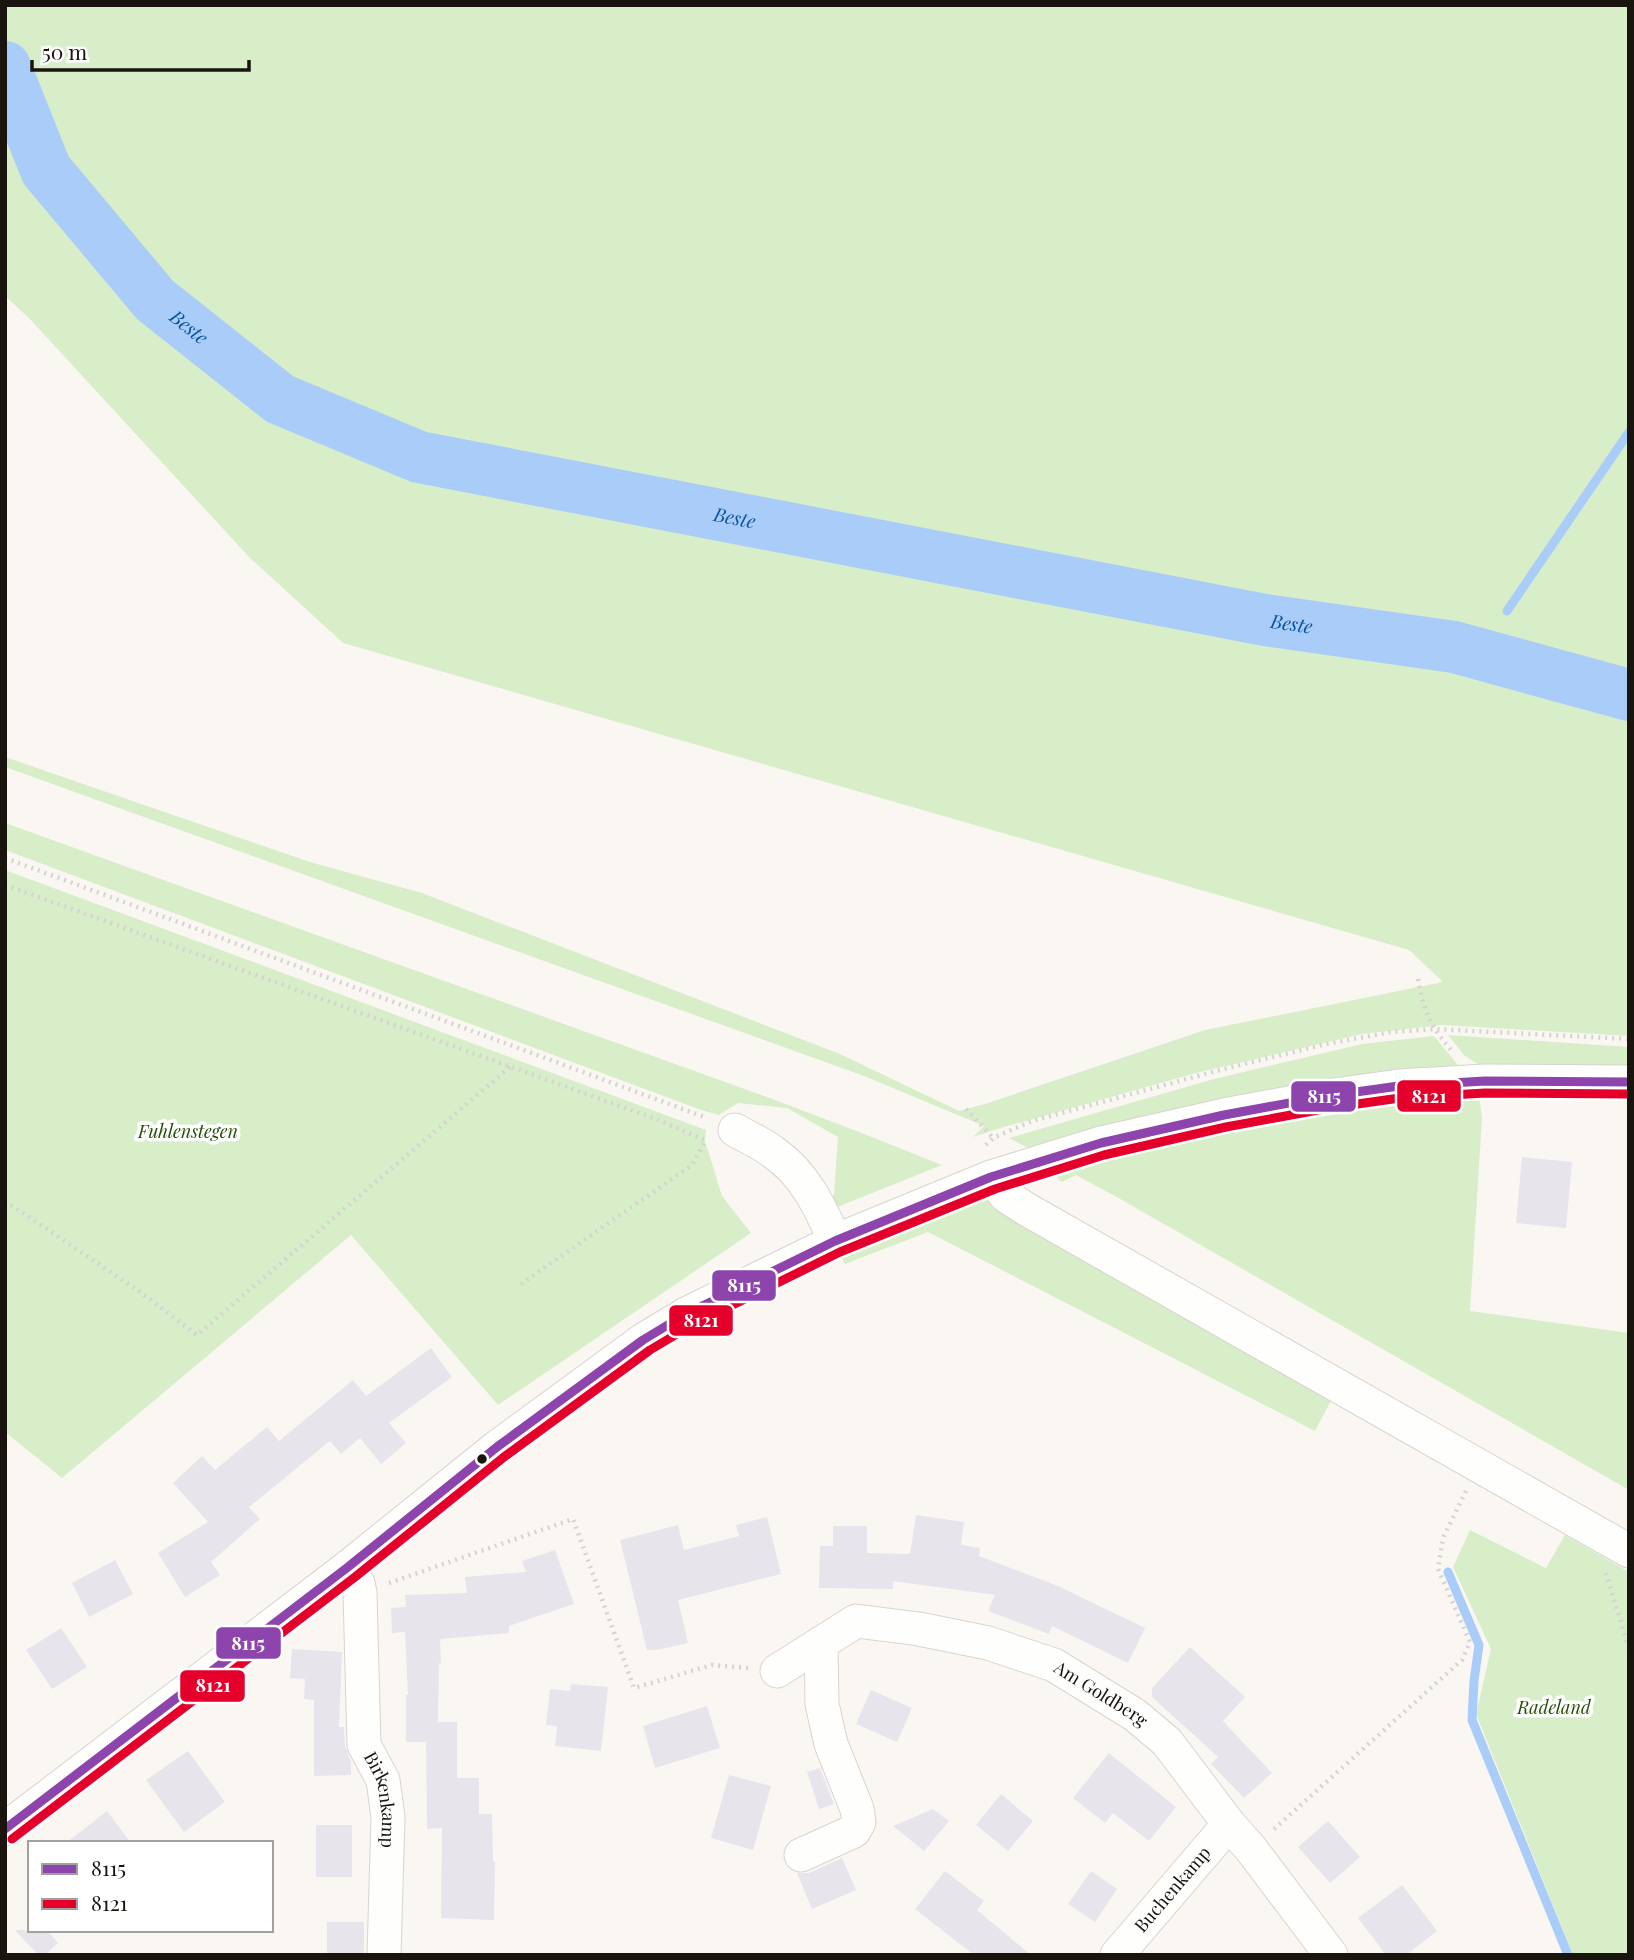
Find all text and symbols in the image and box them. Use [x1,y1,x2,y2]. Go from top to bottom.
scale bar [32,28,248,72]
text: 50 m [42,37,88,65]
water label: Beste [164,302,214,349]
water label: Beste [711,500,758,534]
water label: Beste [1268,607,1314,639]
line badge: 8121 [1396,1079,1462,1113]
line badge: 8115 [1290,1080,1357,1113]
text: 8115 [1307,1082,1341,1108]
text: 8121 [1411,1082,1447,1108]
park label: Fuhlenstegen [137,1119,238,1143]
line badge: 8115 [711,1269,777,1302]
text: 8115 [727,1271,761,1297]
line badge: 8121 [668,1304,734,1337]
text: 8121 [683,1306,719,1332]
unlabelled marker [475,1452,489,1466]
line badge: 8115 [215,1626,282,1660]
text: 8115 [231,1629,265,1655]
street label: Am Goldberg [1049,1654,1154,1732]
line badge: 8121 [179,1669,246,1703]
text: 8121 [195,1671,231,1697]
park label: Radeland [1516,1695,1592,1719]
street label: Birkenkamp [359,1747,401,1848]
legend [28,1841,273,1932]
street label: Buchenkamp [1129,1841,1216,1937]
text: 8115 [91,1853,126,1881]
text: 8121 [91,1888,128,1916]

